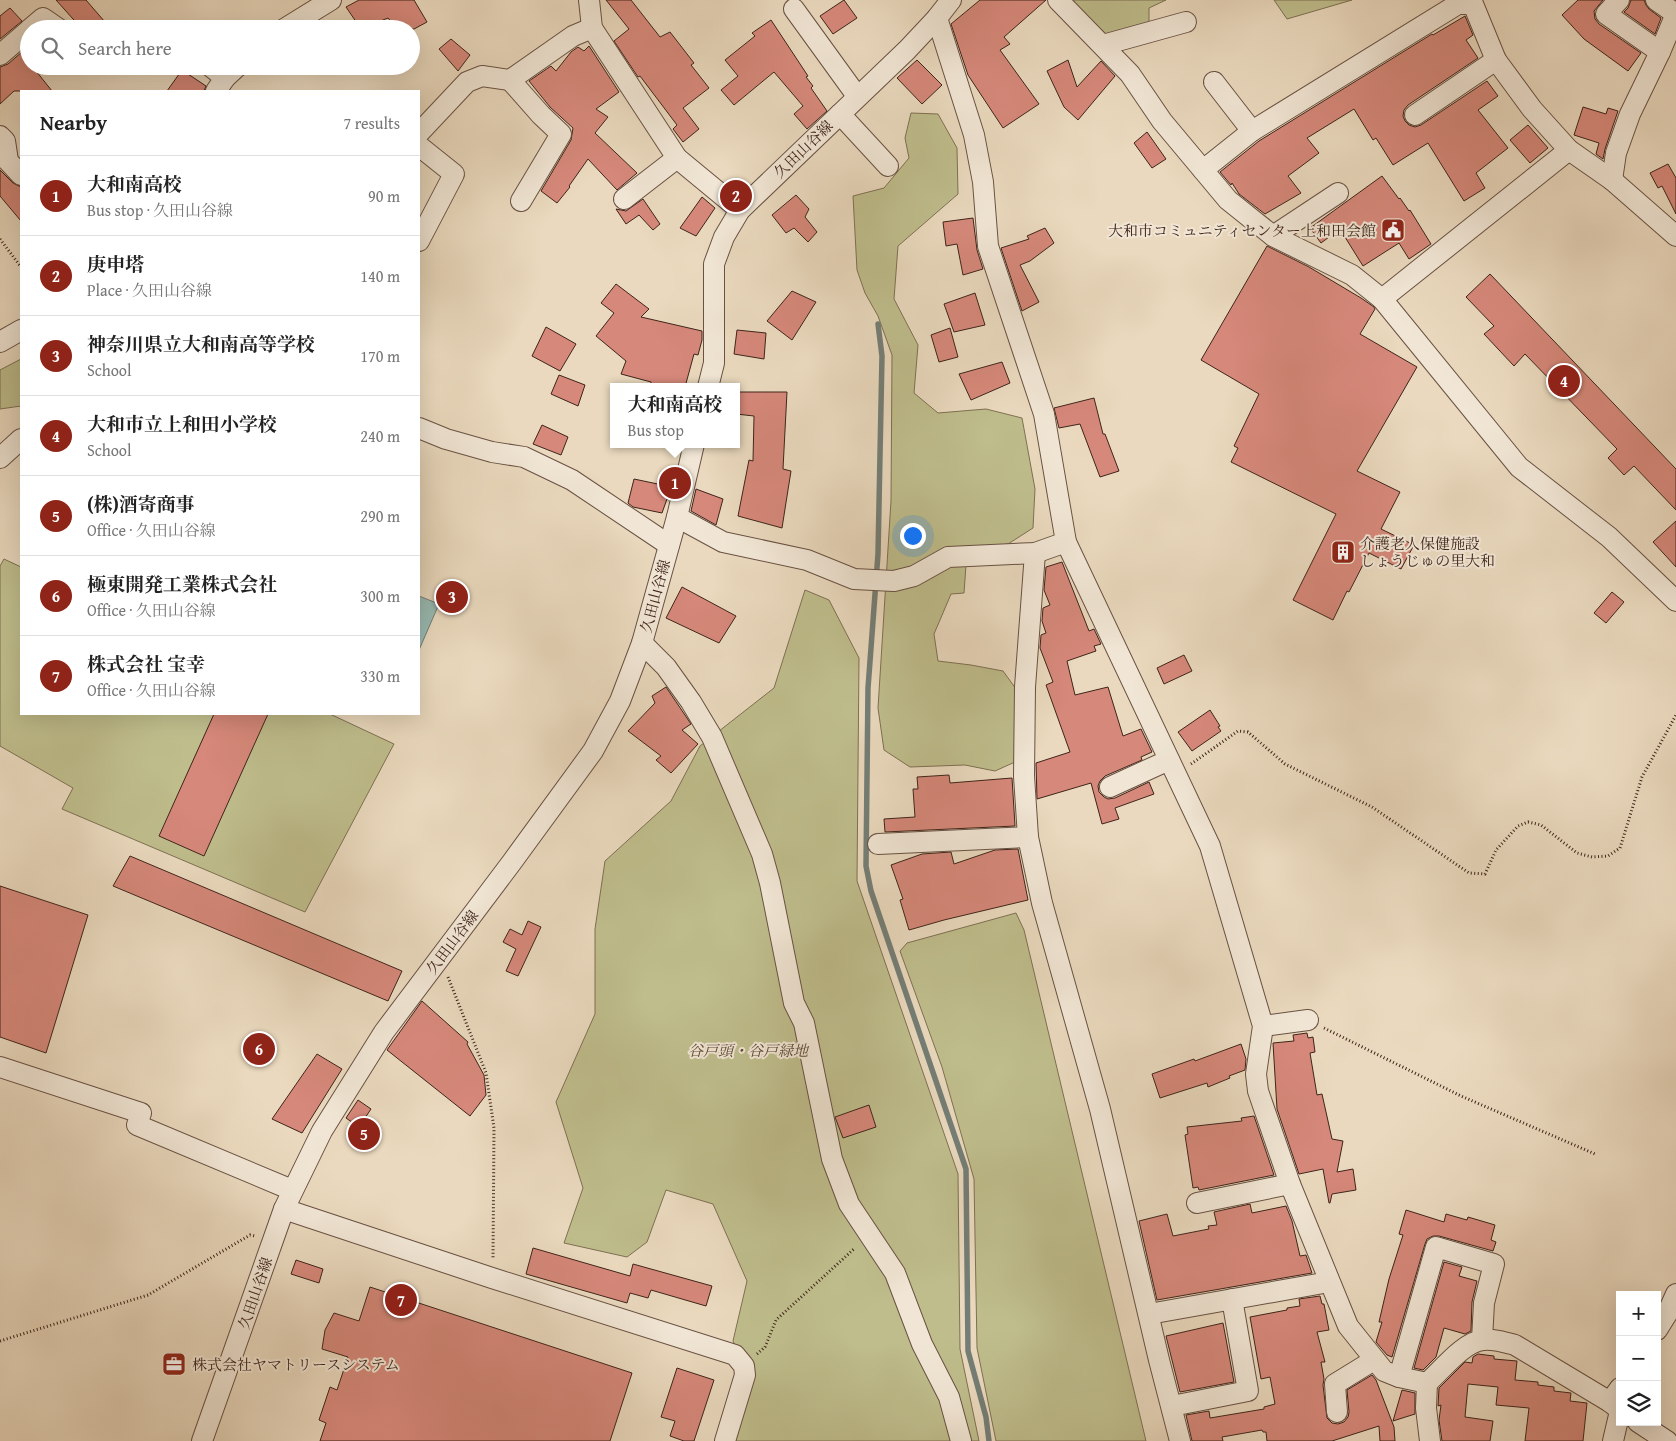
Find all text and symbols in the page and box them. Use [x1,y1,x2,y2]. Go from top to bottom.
search box [20,20,420,75]
icon: search [38,34,66,62]
text: Search here [78,34,172,62]
text: Nearby [40,107,107,138]
text: 7 results [343,111,400,135]
street label: 久田山谷線 [769,115,837,183]
text: 大和南高校 [87,170,182,198]
pin: 2 [720,177,752,215]
text: 1 [52,184,60,208]
text: 90 m [368,184,400,208]
text: Bus stop · 久田山谷線 [87,198,233,222]
public building icon: 大和市コミュニティセンター上和田会館 [1380,217,1406,243]
place label: 大和市コミュニティセンター上和田会館 [1108,220,1376,241]
text: 庚申塔 [87,250,144,278]
text: 2 [52,264,60,288]
text: 140 m [360,264,400,288]
text: Place · 久田山谷線 [87,278,212,302]
text: 神奈川県立大和南高等学校 [87,330,315,358]
text: 3 [52,344,60,368]
text: 170 m [360,344,400,368]
text: School [87,358,131,382]
pin: 4 [1548,362,1580,400]
popup [610,383,740,448]
text: 大和南高校 [627,390,723,418]
text: 大和市立上和田小学校 [87,410,277,438]
text: Bus stop [627,418,684,442]
text: 4 [52,424,60,448]
text: 240 m [360,424,400,448]
text: School [87,438,131,462]
pin: 1 [659,464,691,502]
text: (株)酒寄商事 [87,490,195,518]
text: 5 [52,504,60,528]
text: 290 m [360,504,400,528]
text: Office · 久田山谷線 [87,518,216,542]
your location [900,523,926,549]
place label: 介護老人保健施設 しょうじゅの里大和 [1360,533,1495,571]
building icon: 介護老人保健施設 しょうじゅの里大和 [1330,539,1356,565]
street label: 久田山谷線 [635,557,675,635]
text: 極東開発工業株式会社 [87,570,277,598]
pin: 3 [436,578,468,616]
text: 6 [52,584,60,608]
text: 300 m [360,584,400,608]
text: Office · 久田山谷線 [87,598,216,622]
text: 株式会社 宝幸 [87,650,205,678]
text: 7 [52,664,60,688]
text: 330 m [360,664,400,688]
text: Office · 久田山谷線 [87,678,216,702]
street label: 久田山谷線 [421,906,483,978]
pin: 6 [243,1030,275,1068]
park label: 谷戸頭・谷戸緑地 [688,1040,810,1061]
pin: 5 [348,1115,380,1153]
street label: 久田山谷線 [233,1254,277,1332]
pin: 7 [385,1281,417,1319]
map controls [1616,1291,1661,1426]
button: + [1616,1291,1661,1336]
button: − [1616,1336,1661,1381]
office icon: 株式会社ヤマトリースシステム [161,1351,187,1377]
place label: 株式会社ヤマトリースシステム [192,1354,400,1375]
button: layers [1616,1381,1661,1426]

